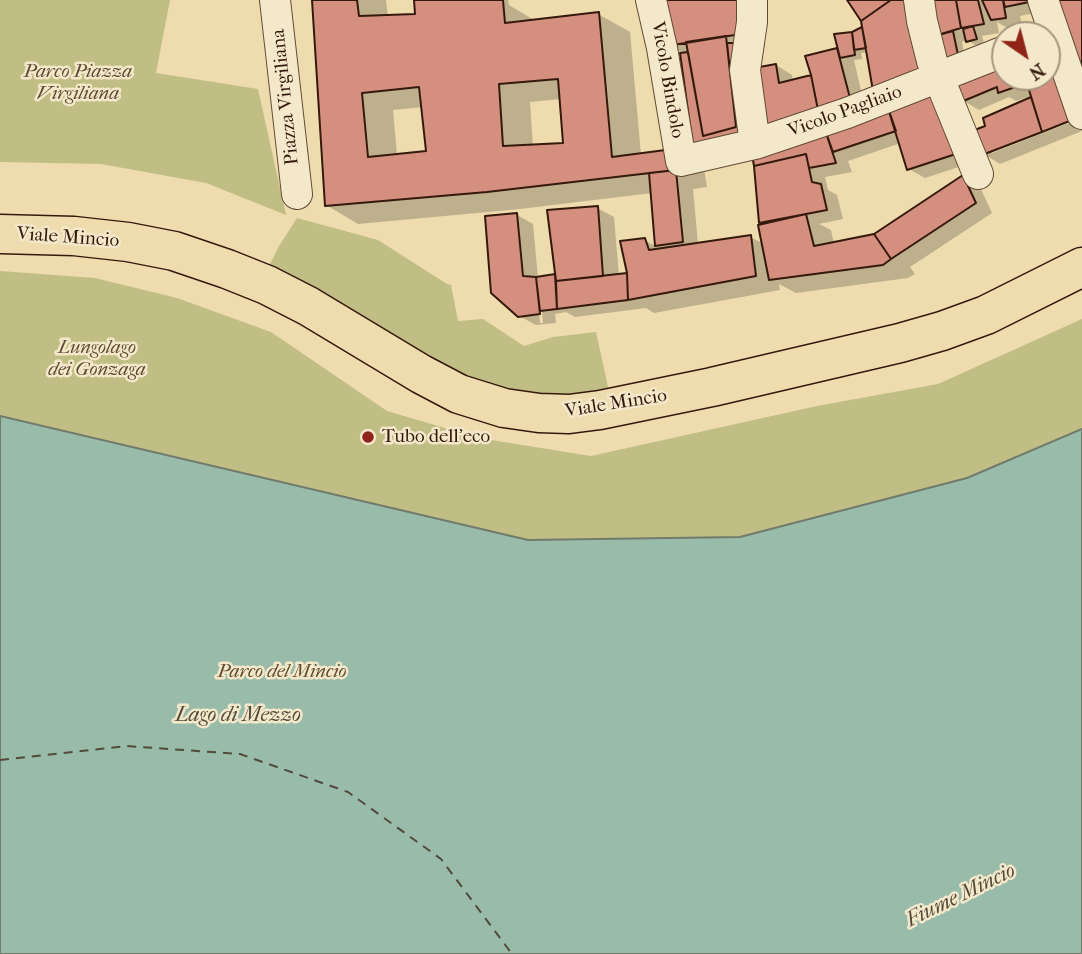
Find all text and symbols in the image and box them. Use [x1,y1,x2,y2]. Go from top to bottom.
street label: Vicolo Bindolo [646,20,688,140]
north arrow [991,21,1061,91]
street label: Piazza Virgiliana [268,28,304,166]
text: N [1025,58,1049,85]
park label: Parco Piazza Virgiliana [24,61,132,105]
street label: Vicolo Pagliaio [785,81,905,143]
street label: Viale Mincio [16,223,120,253]
park label: Lungolago dei Gonzaga [48,337,146,381]
street label: Viale Mincio [563,385,669,423]
place label: Tubo dell'eco [382,426,490,448]
marker: Tubo dell'eco [360,429,376,445]
park label: Parco del Mincio [217,661,347,683]
water label: Lago di Mezzo [175,703,301,729]
water label: Fiume Mincio [902,859,1020,933]

